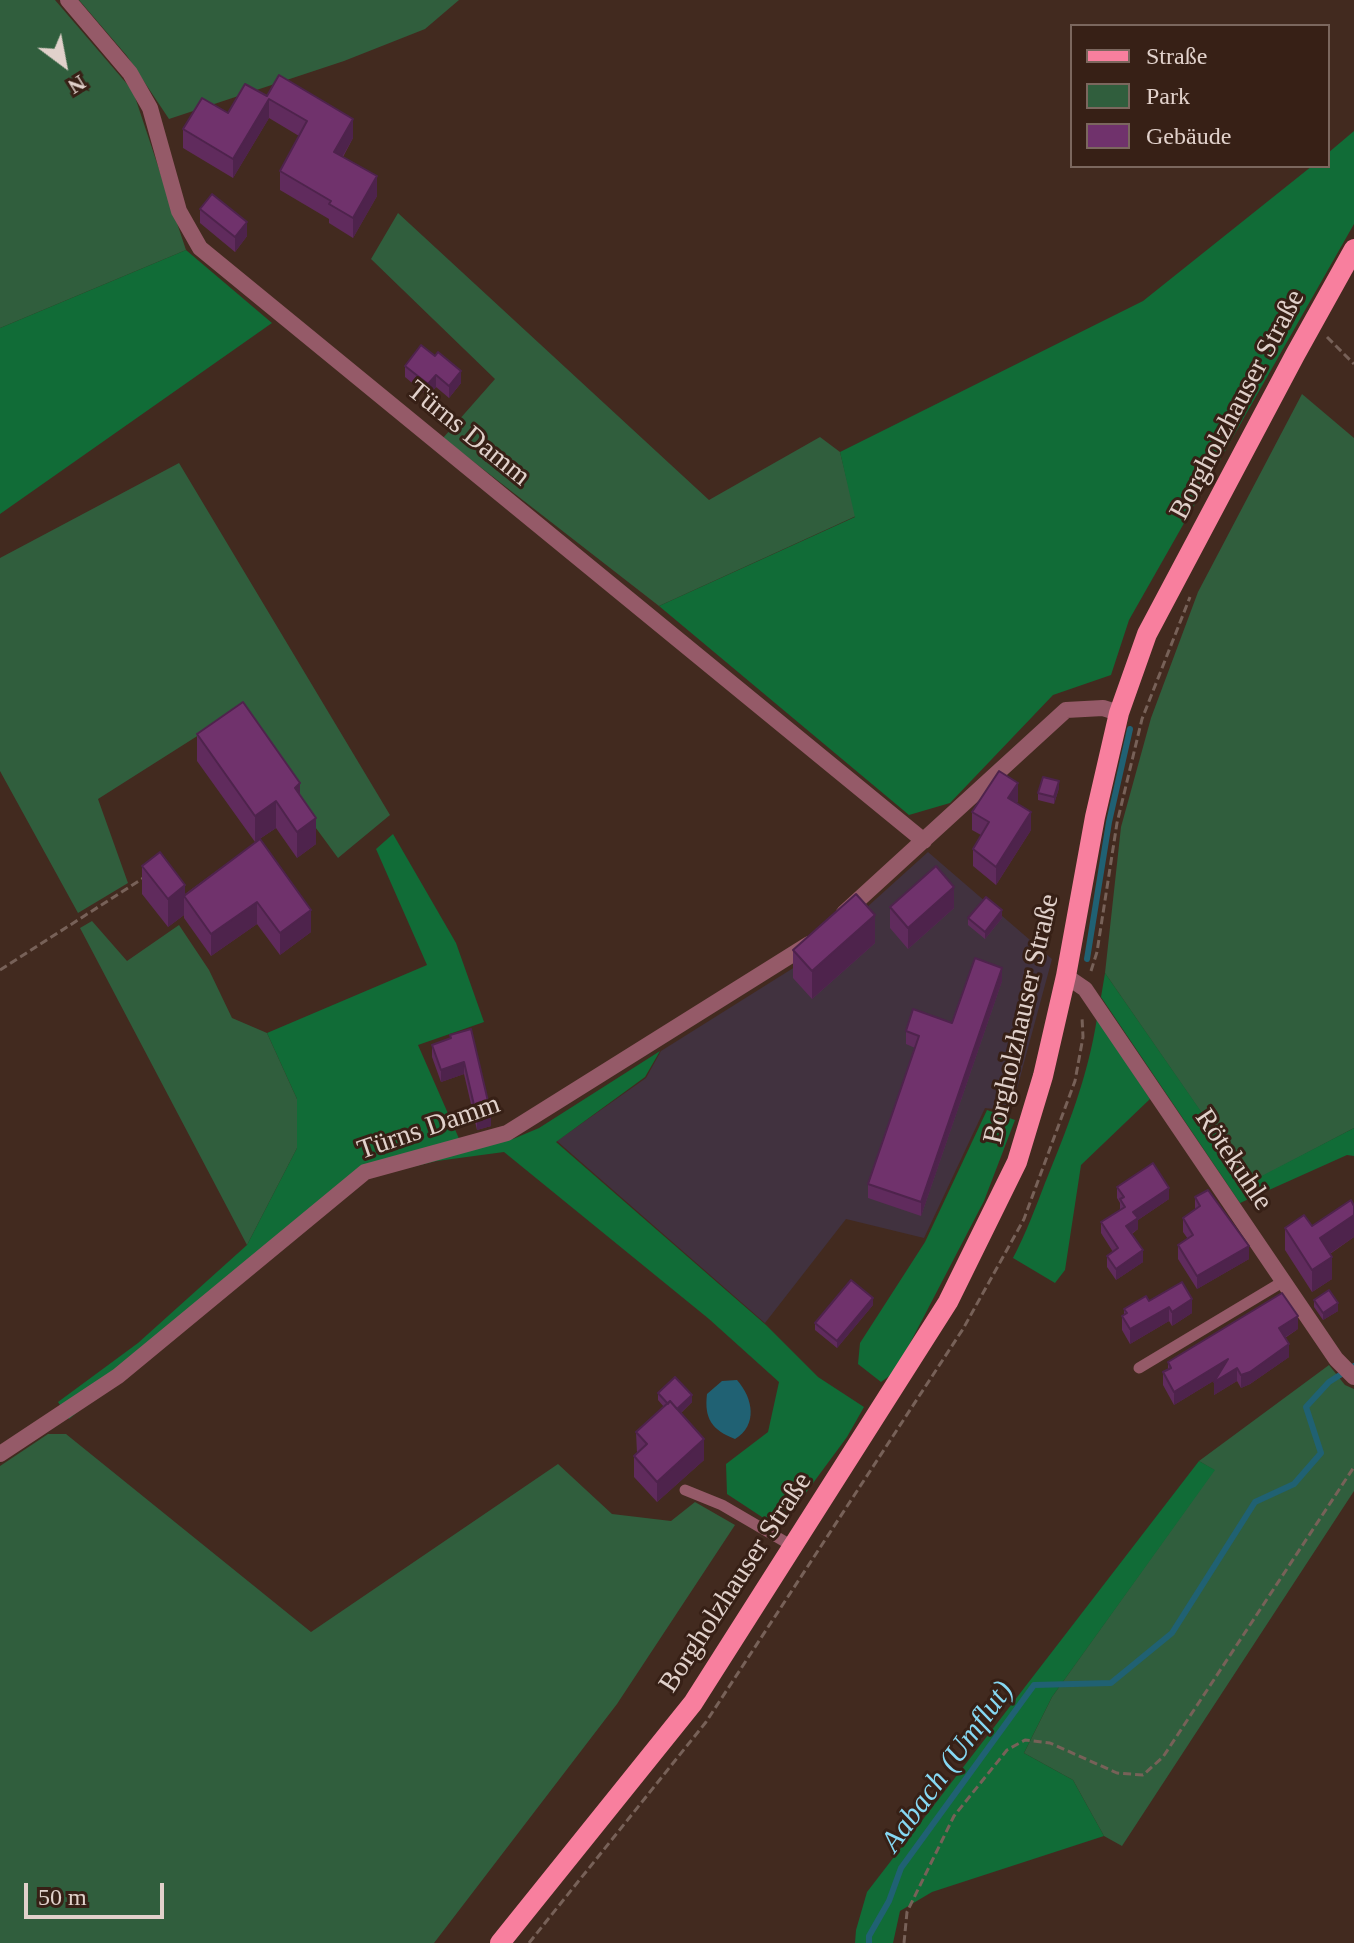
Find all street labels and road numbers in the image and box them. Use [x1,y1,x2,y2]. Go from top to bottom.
street label: Borgholzhauser Straße [1163,284,1313,526]
street label: Türns Damm [400,374,536,494]
street label: Borgholzhauser Straße [977,891,1067,1147]
street label: Türns Damm [353,1088,505,1168]
street label: Rötekuhle [1187,1103,1279,1217]
street label: Borgholzhauser Straße [652,1467,820,1699]

